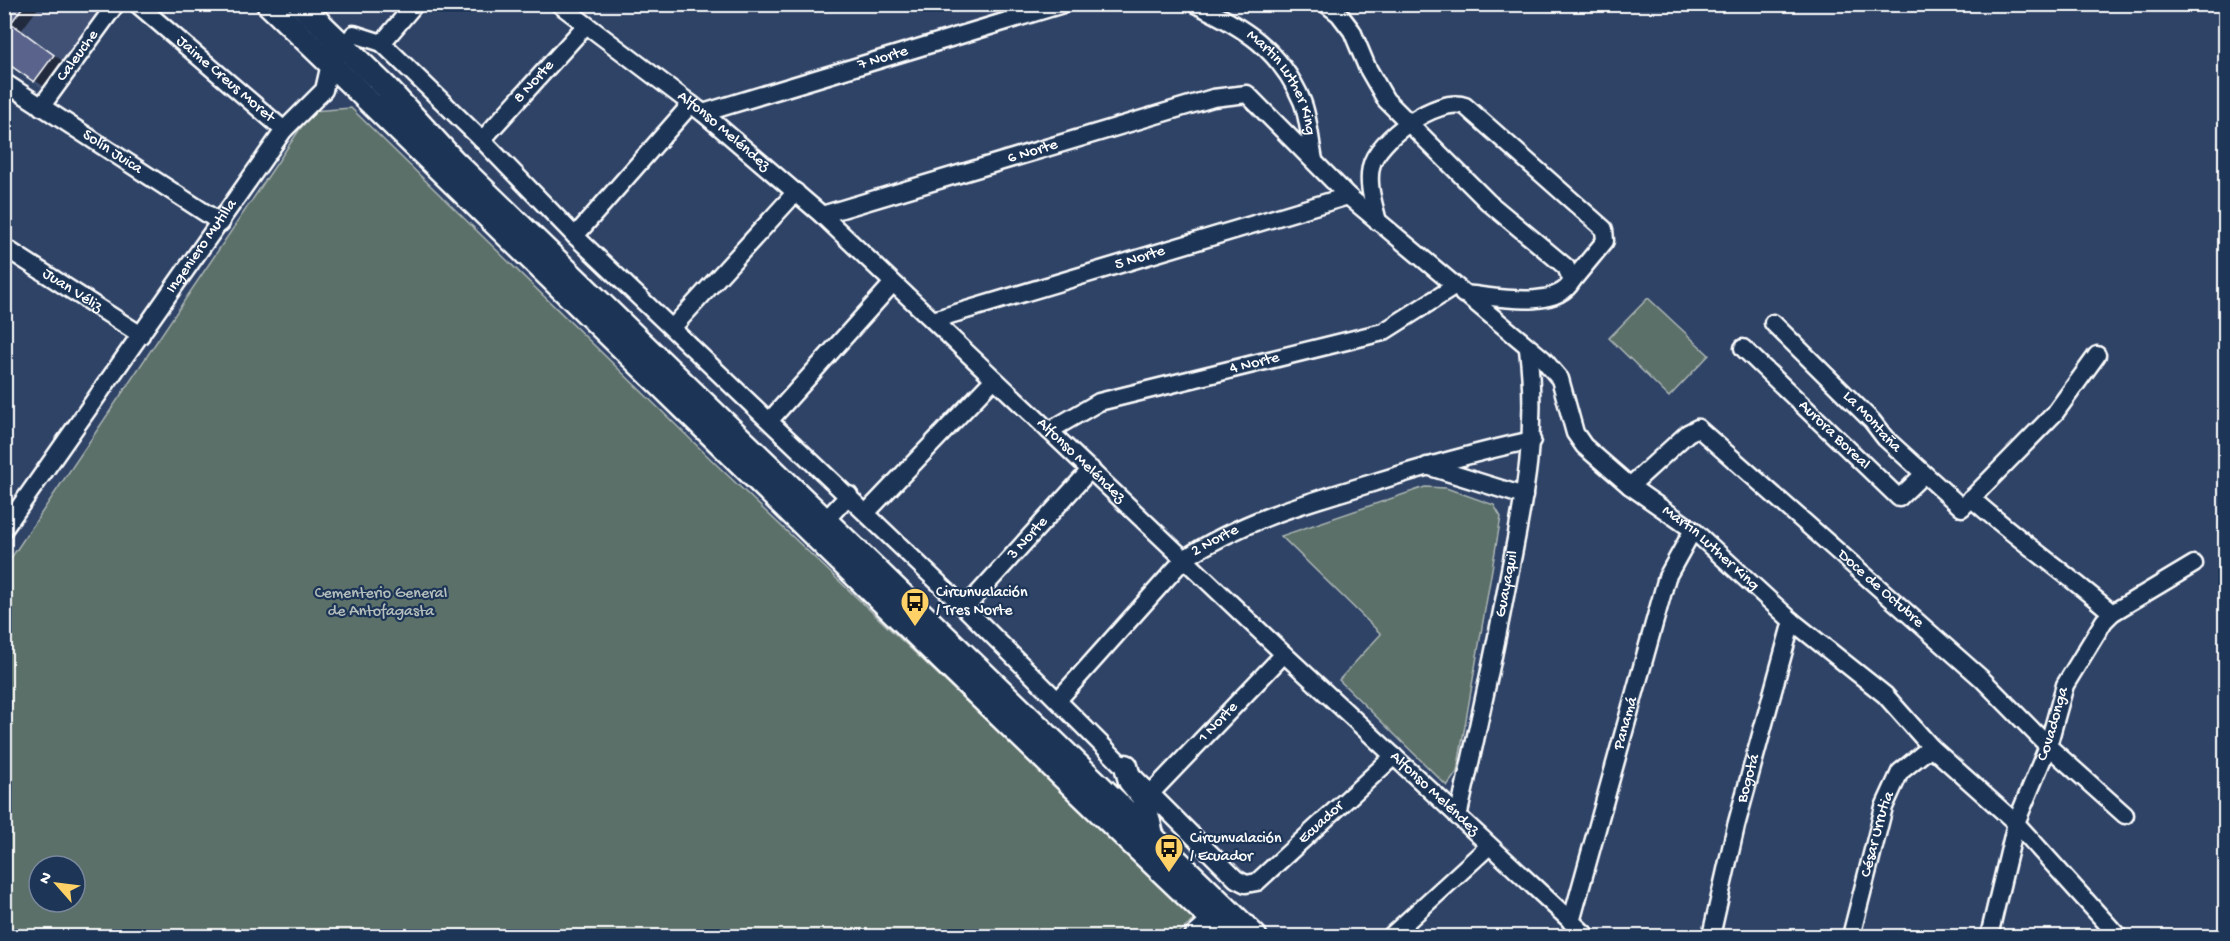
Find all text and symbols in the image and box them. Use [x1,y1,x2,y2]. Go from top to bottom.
street label: Caleuche [53,26,104,86]
street label: Martin Luther King [1242,26,1319,136]
street label: Jaime Creus Moret [172,32,279,128]
street label: 7 Norte [855,42,911,75]
street label: 8 Norte [510,56,559,108]
street label: Alfonso Meléndez [673,87,774,176]
street label: Solín Juica [79,126,147,179]
street label: 6 Norte [1006,135,1061,168]
street label: Ingeniero Mutilla [163,195,242,297]
street label: 5 Norte [1113,241,1168,275]
street label: Juan Véliz [39,265,106,318]
street label: 4 Norte [1228,348,1282,379]
street label: La Montaña [1838,387,1906,458]
street label: Aurora Boreal [1794,397,1874,474]
street label: Alfonso Meléndez [1032,414,1130,508]
street label: Martin Luther King [1658,502,1763,595]
street label: 3 Norte [1003,512,1053,564]
street label: 2 Norte [1188,520,1242,561]
street label: Doce de Octubre [1832,545,1928,633]
street label: Guayaquil [1492,549,1523,619]
place label: Circunvalación / Tres Norte [936,584,1028,621]
park label: Cementerio General de Antofagasta [315,585,447,622]
bus stop icon: Circunvalación / Tres Norte [899,586,931,628]
street label: Covadonga [2033,684,2074,764]
street label: Panamá [1610,694,1643,753]
street label: 1 Norte [1194,698,1243,748]
street label: Alfonso Meléndez [1386,748,1484,841]
street label: Bogotá [1733,751,1765,806]
street label: César Urrutia [1857,788,1900,879]
street label: Ecuador [1295,796,1349,848]
place label: Circunvalación / Ecuador [1190,830,1282,867]
bus stop icon: Circunvalación / Ecuador [1153,832,1185,874]
north arrow [27,854,87,914]
text: N [36,869,58,888]

